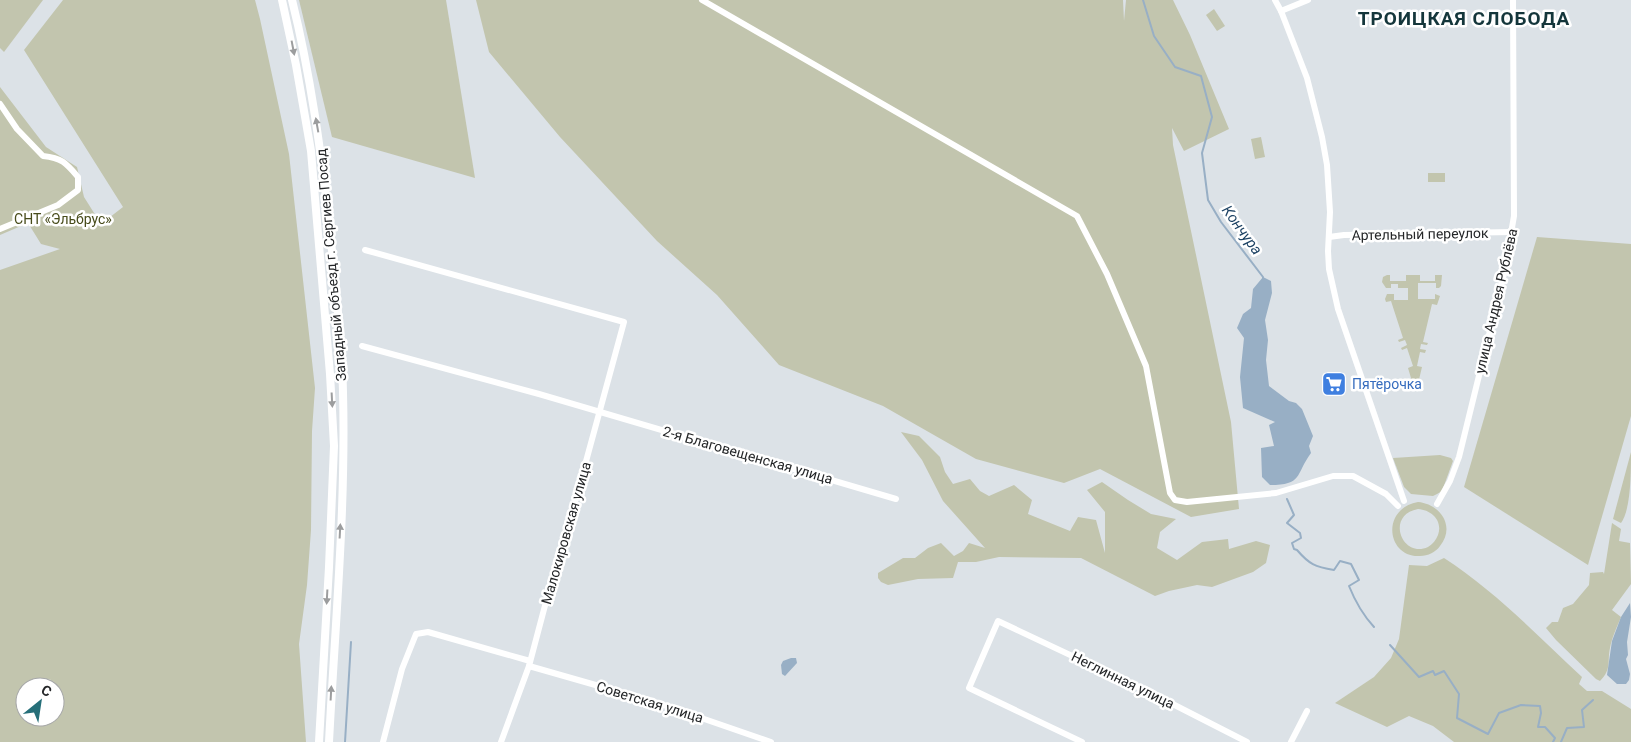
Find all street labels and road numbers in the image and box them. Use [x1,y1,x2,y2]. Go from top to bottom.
street label: Западный объезд г. Сергиев Посад [313,148,349,382]
street label: Артельный переулок [1351,225,1489,243]
street label: улица Андрея Рублёва [1472,227,1520,375]
street label: 2-я Благовещенская улица [661,423,835,487]
street label: Малокировская улица [538,460,594,606]
street label: Неглинная улица [1069,648,1177,712]
street label: Советская улица [595,678,705,726]

